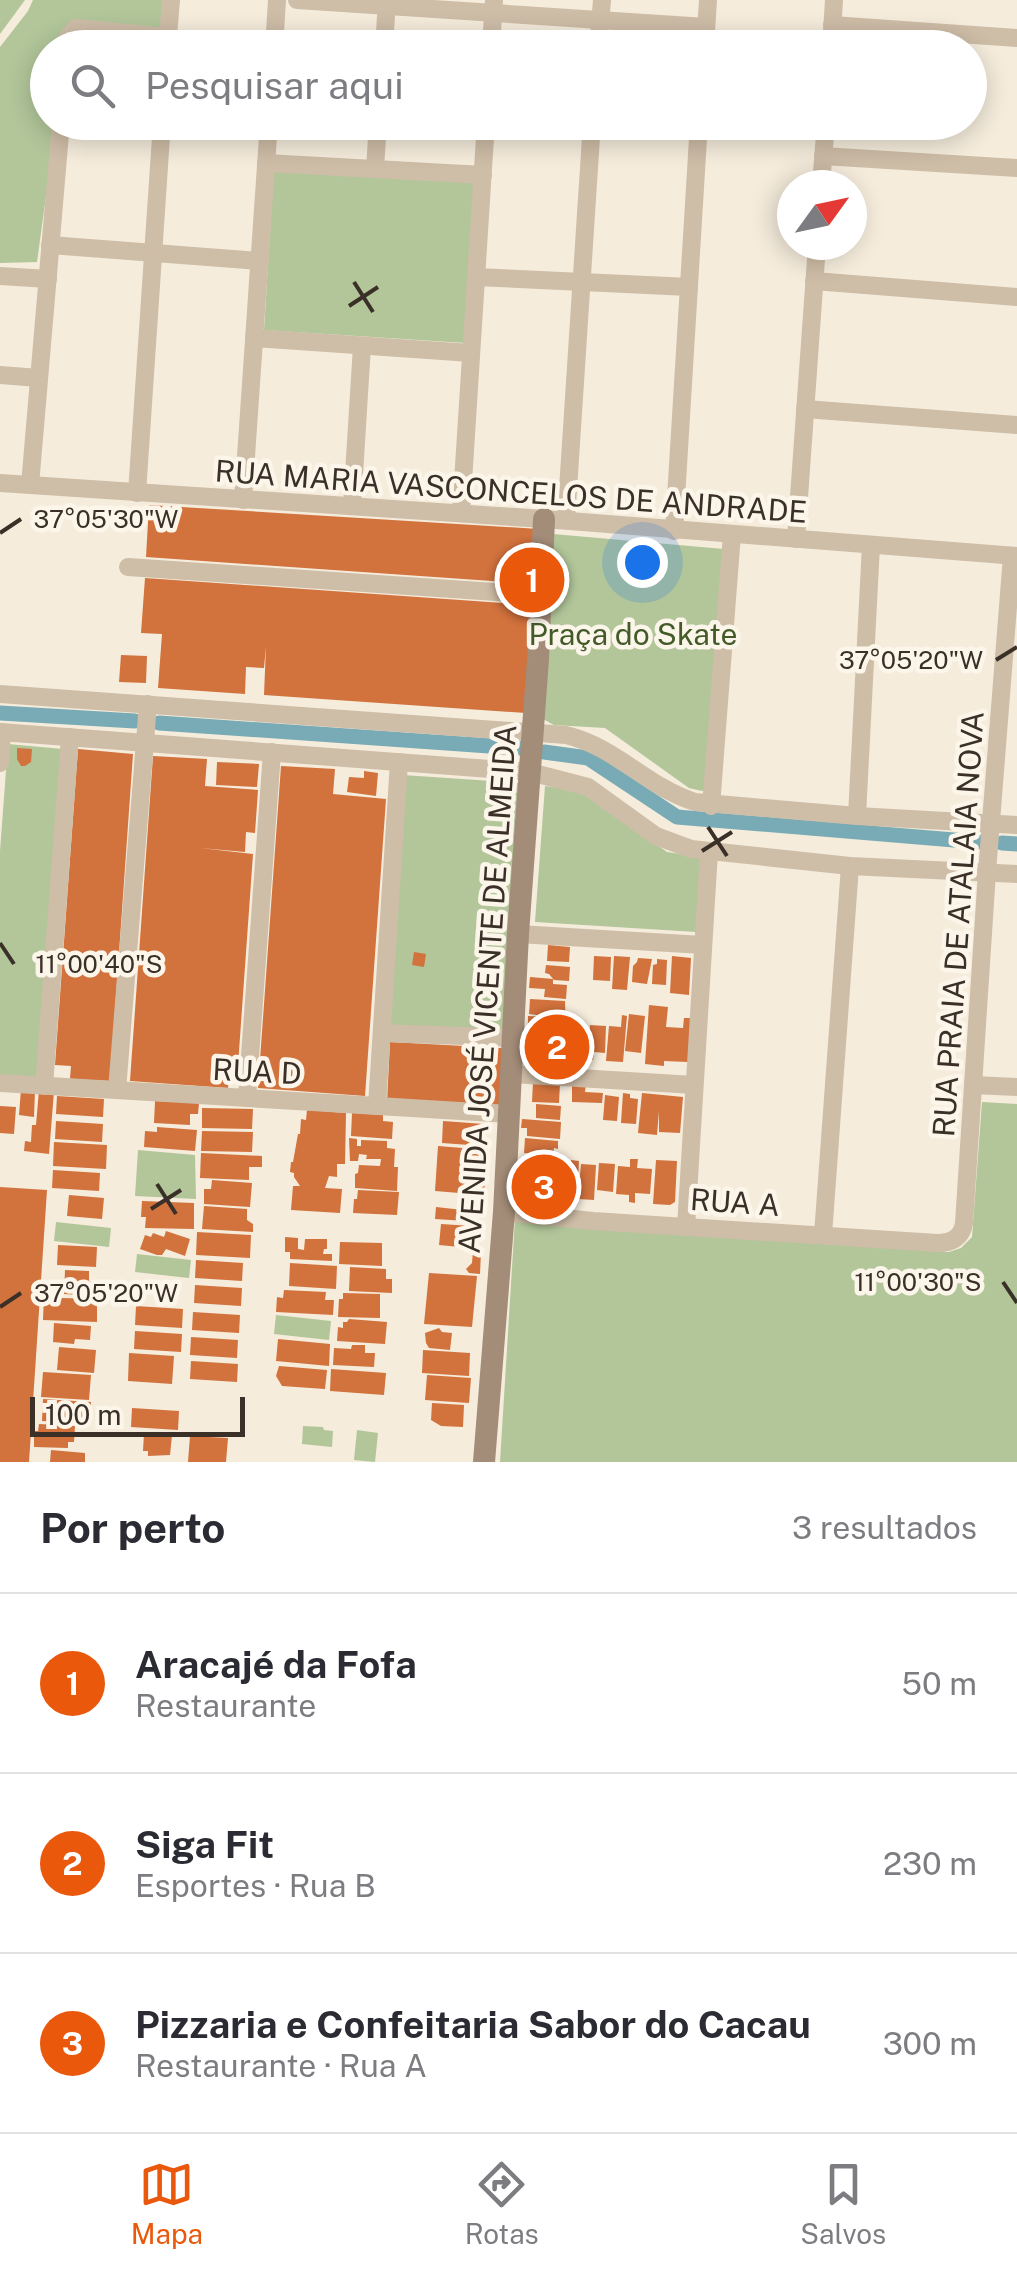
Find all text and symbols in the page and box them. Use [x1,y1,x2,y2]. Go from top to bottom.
search box [30,30,987,140]
icon: search [65,58,120,113]
text: Pesquisar aqui [145,63,404,108]
north arrow [777,170,867,260]
street label: RUA MARIA VASCONCELOS DE ANDRADE [214,452,808,530]
text: 37°05'30"W [34,504,179,534]
your location [617,537,668,588]
pin: 1 [500,542,564,618]
park label: Praça do Skate [528,616,738,652]
text: 37°05'20"W [839,645,983,675]
street label: RUA PRAIA DE ATALAIA NOVA [925,710,991,1138]
street label: AVENIDA JOSÉ VICENTE DE ALMEIDA [451,723,523,1255]
text: 11°00'40"S [36,949,162,979]
pin: 2 [524,1010,590,1084]
street label: RUA D [212,1051,302,1091]
pin: 3 [512,1150,576,1224]
street label: RUA A [689,1181,781,1223]
text: 11°00'30"S [855,1267,981,1297]
text: 37°05'20"W [34,1278,178,1308]
scale bar [30,1392,245,1436]
text: 100 m [45,1398,122,1431]
text: Por perto [40,1503,225,1552]
text: 3 resultados [792,1509,977,1546]
text: Aracajé da Fofa [135,1642,417,1687]
text: 1 [66,1665,79,1702]
text: 50 m [901,1665,977,1702]
text: Restaurante [135,1687,316,1724]
text: Siga Fit [135,1822,274,1867]
text: 2 [62,1845,83,1882]
text: 230 m [883,1845,977,1882]
text: Esportes · Rua B [135,1867,376,1904]
text: Pizzaria e Confeitaria Sabor do Cacau [135,2002,811,2047]
text: 3 [62,2025,83,2062]
text: 300 m [883,2025,977,2062]
text: Restaurante · Rua A [135,2047,427,2084]
tab: Mapa [131,2157,203,2250]
tab: Rotas [465,2157,539,2250]
tab: Salvos [800,2157,886,2250]

